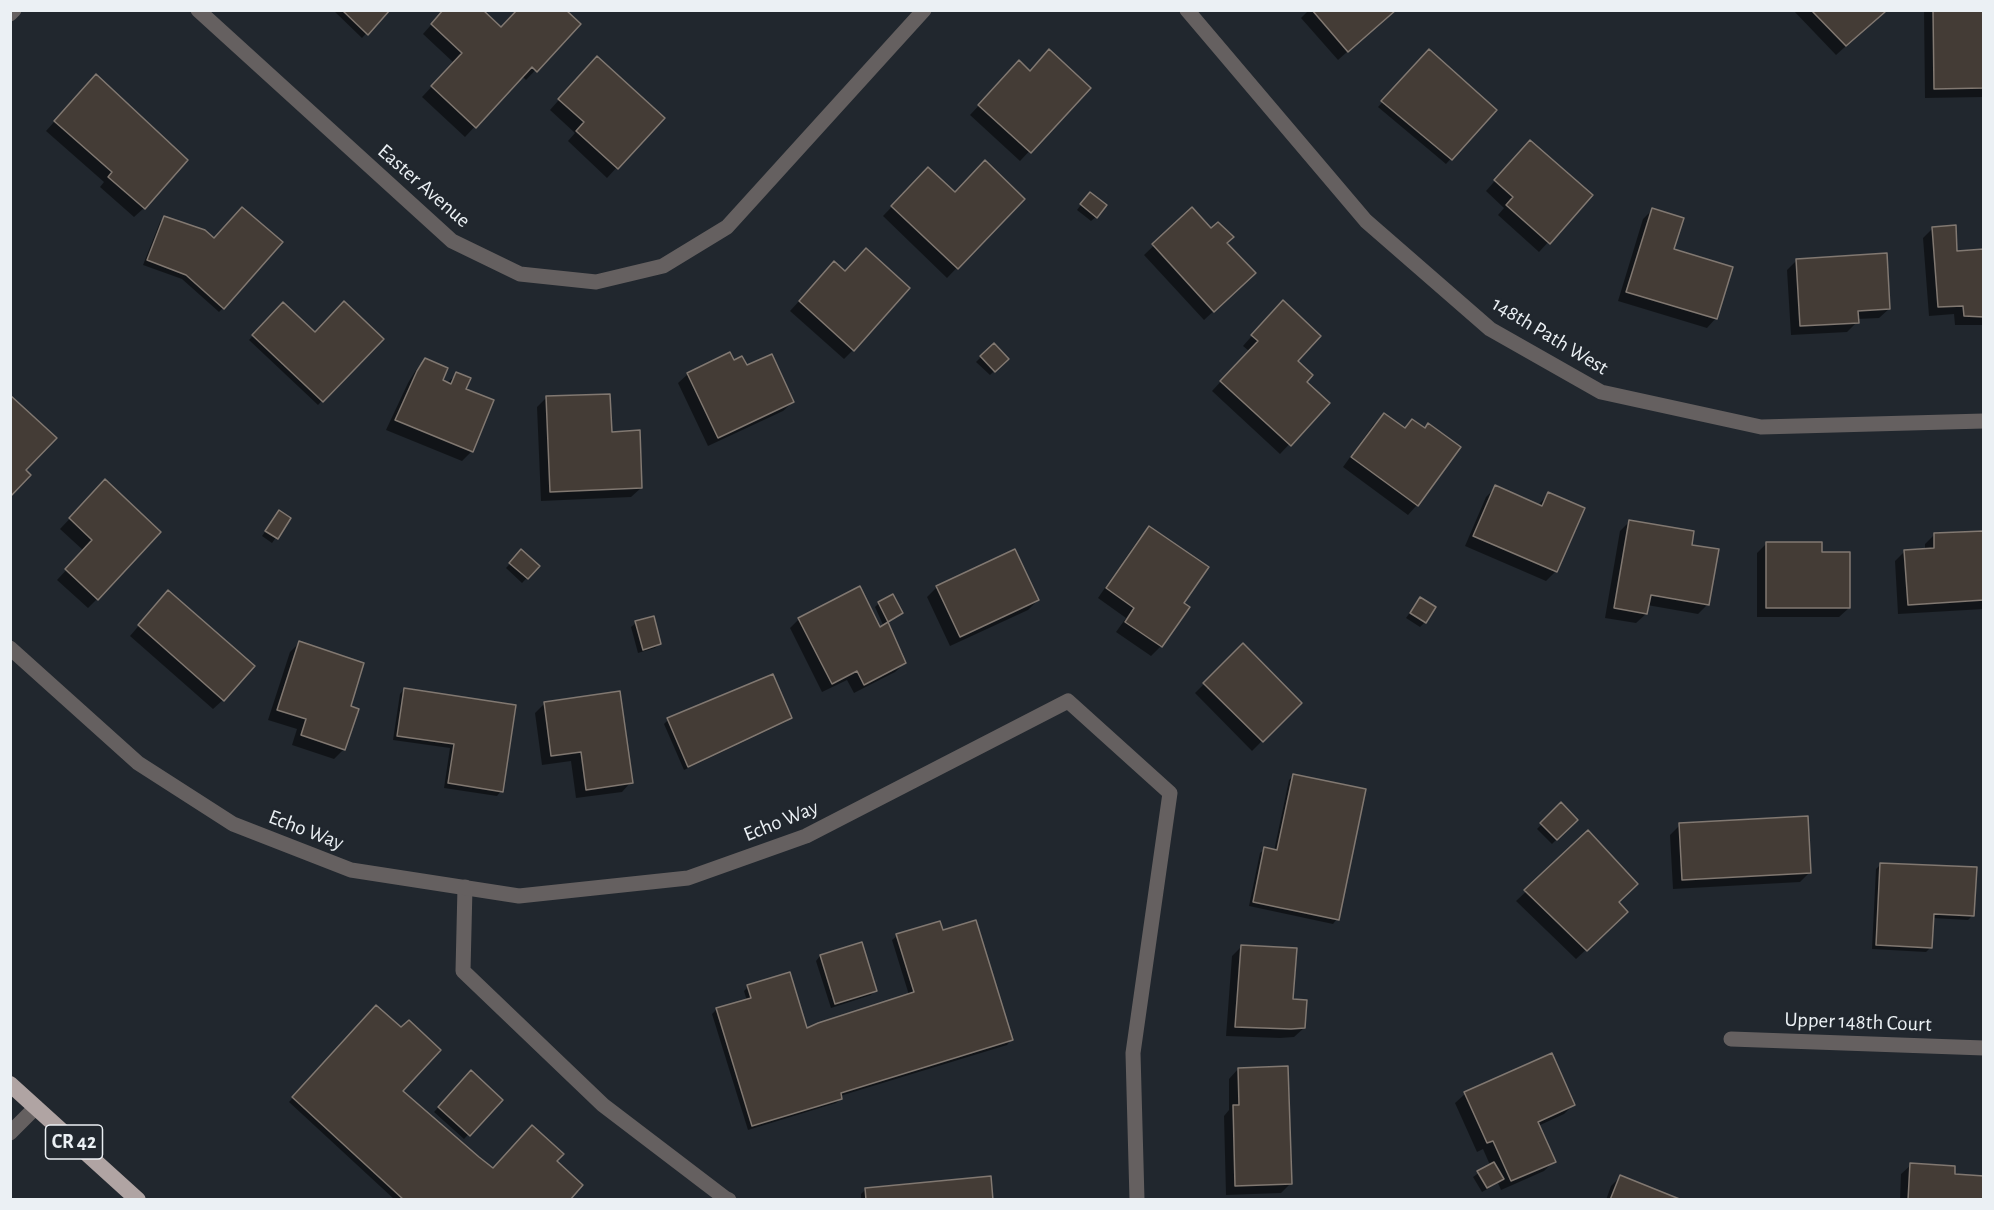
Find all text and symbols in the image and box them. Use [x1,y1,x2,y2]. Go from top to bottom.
street label: Easter Avenue [372,139,476,233]
street label: 148th Path West [1487,291,1613,381]
street label: Echo Way [740,795,822,847]
street label: Echo Way [265,804,347,856]
street label: Upper 148th Court [1784,1007,1932,1037]
road number: CR 42 [46,1125,103,1159]

